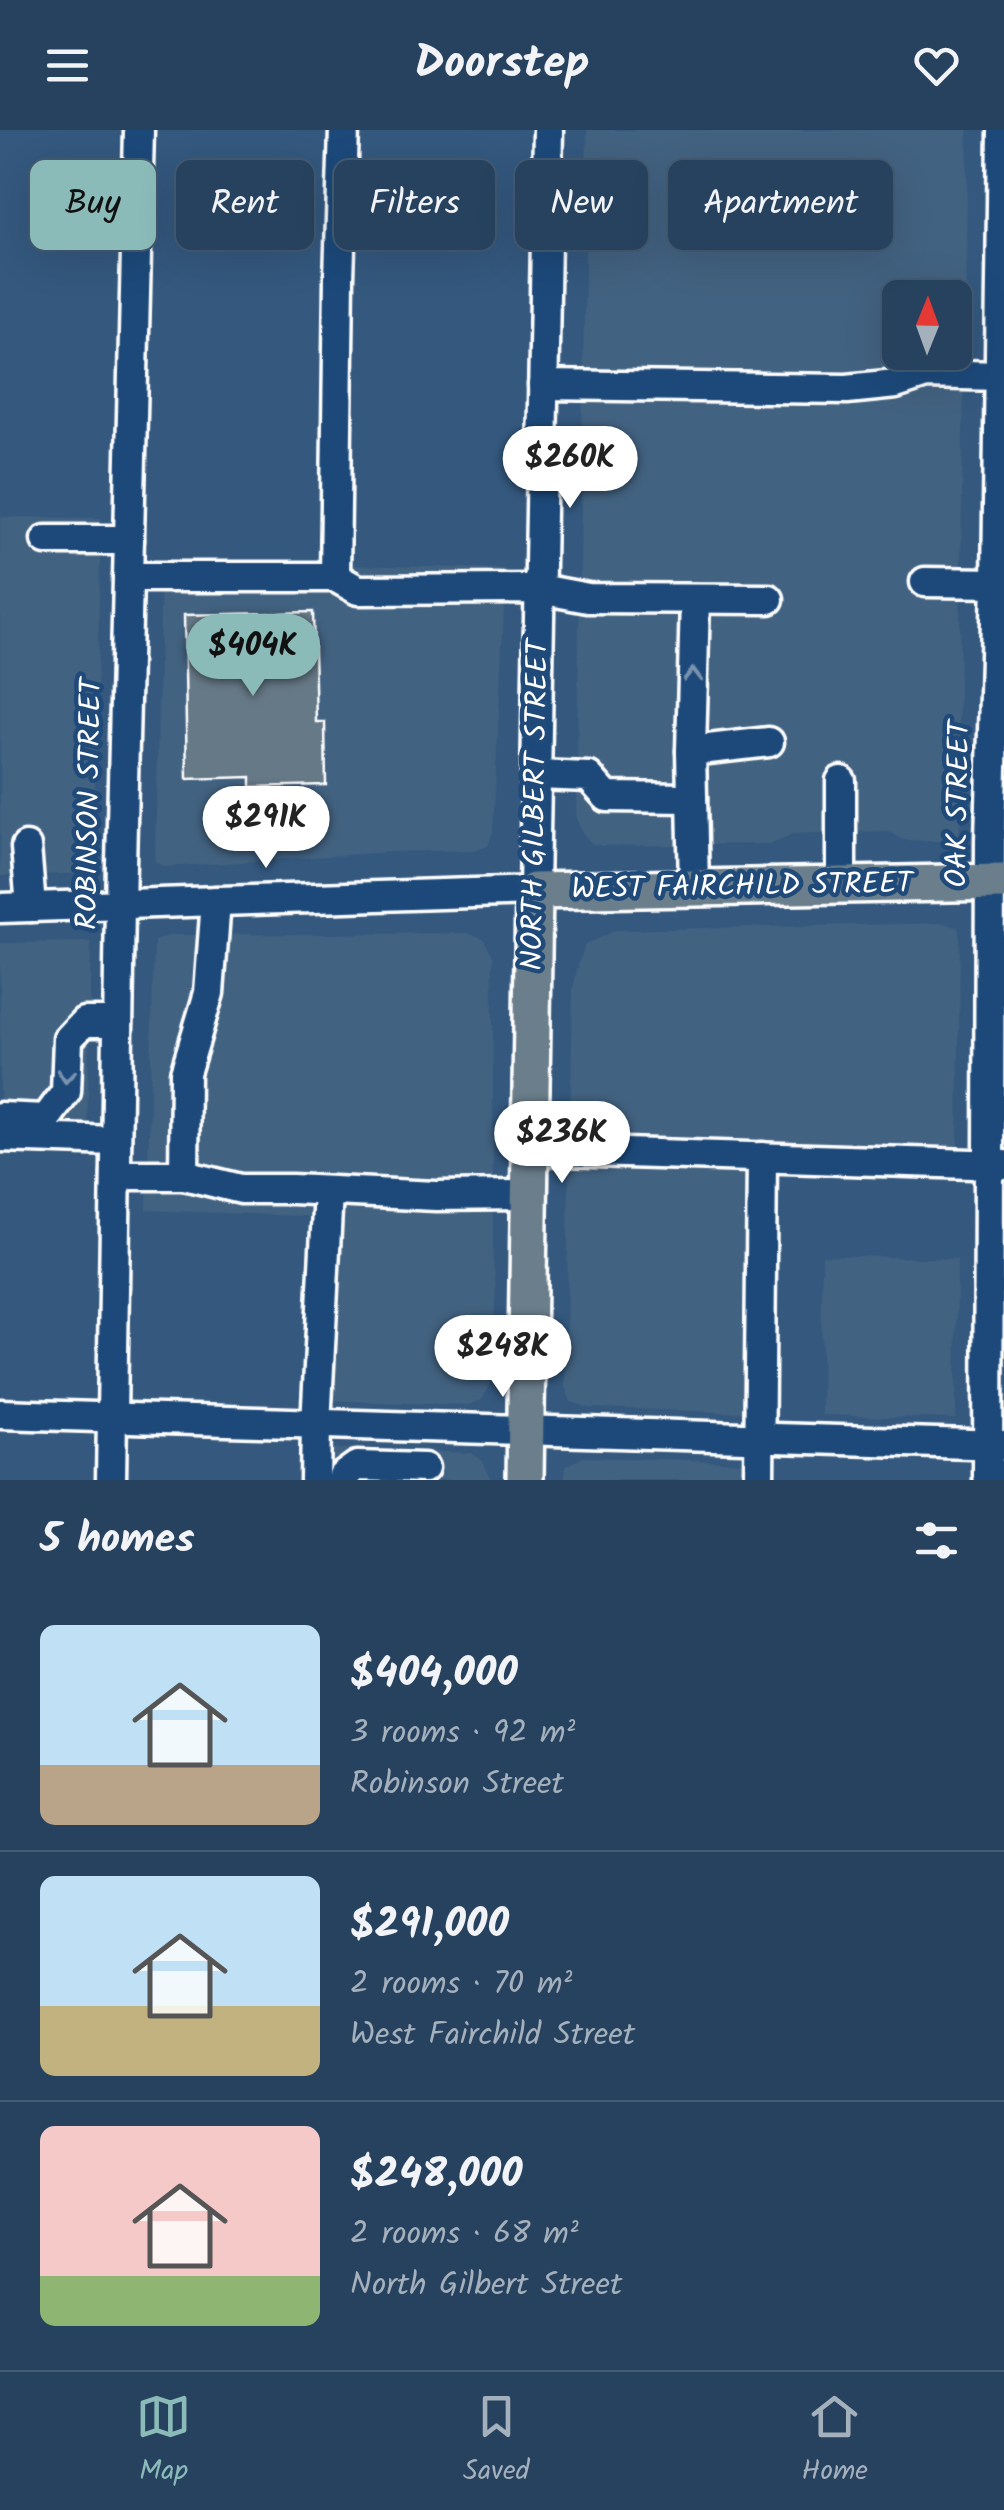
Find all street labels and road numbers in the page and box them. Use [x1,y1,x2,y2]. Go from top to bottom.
street label: NORTH GILBERT STREET [509,636,563,971]
street label: ROBINSON STREET [64,675,116,930]
street label: OAK STREET [934,717,985,888]
street label: WEST FAIRCHILD STREET [571,860,916,914]

